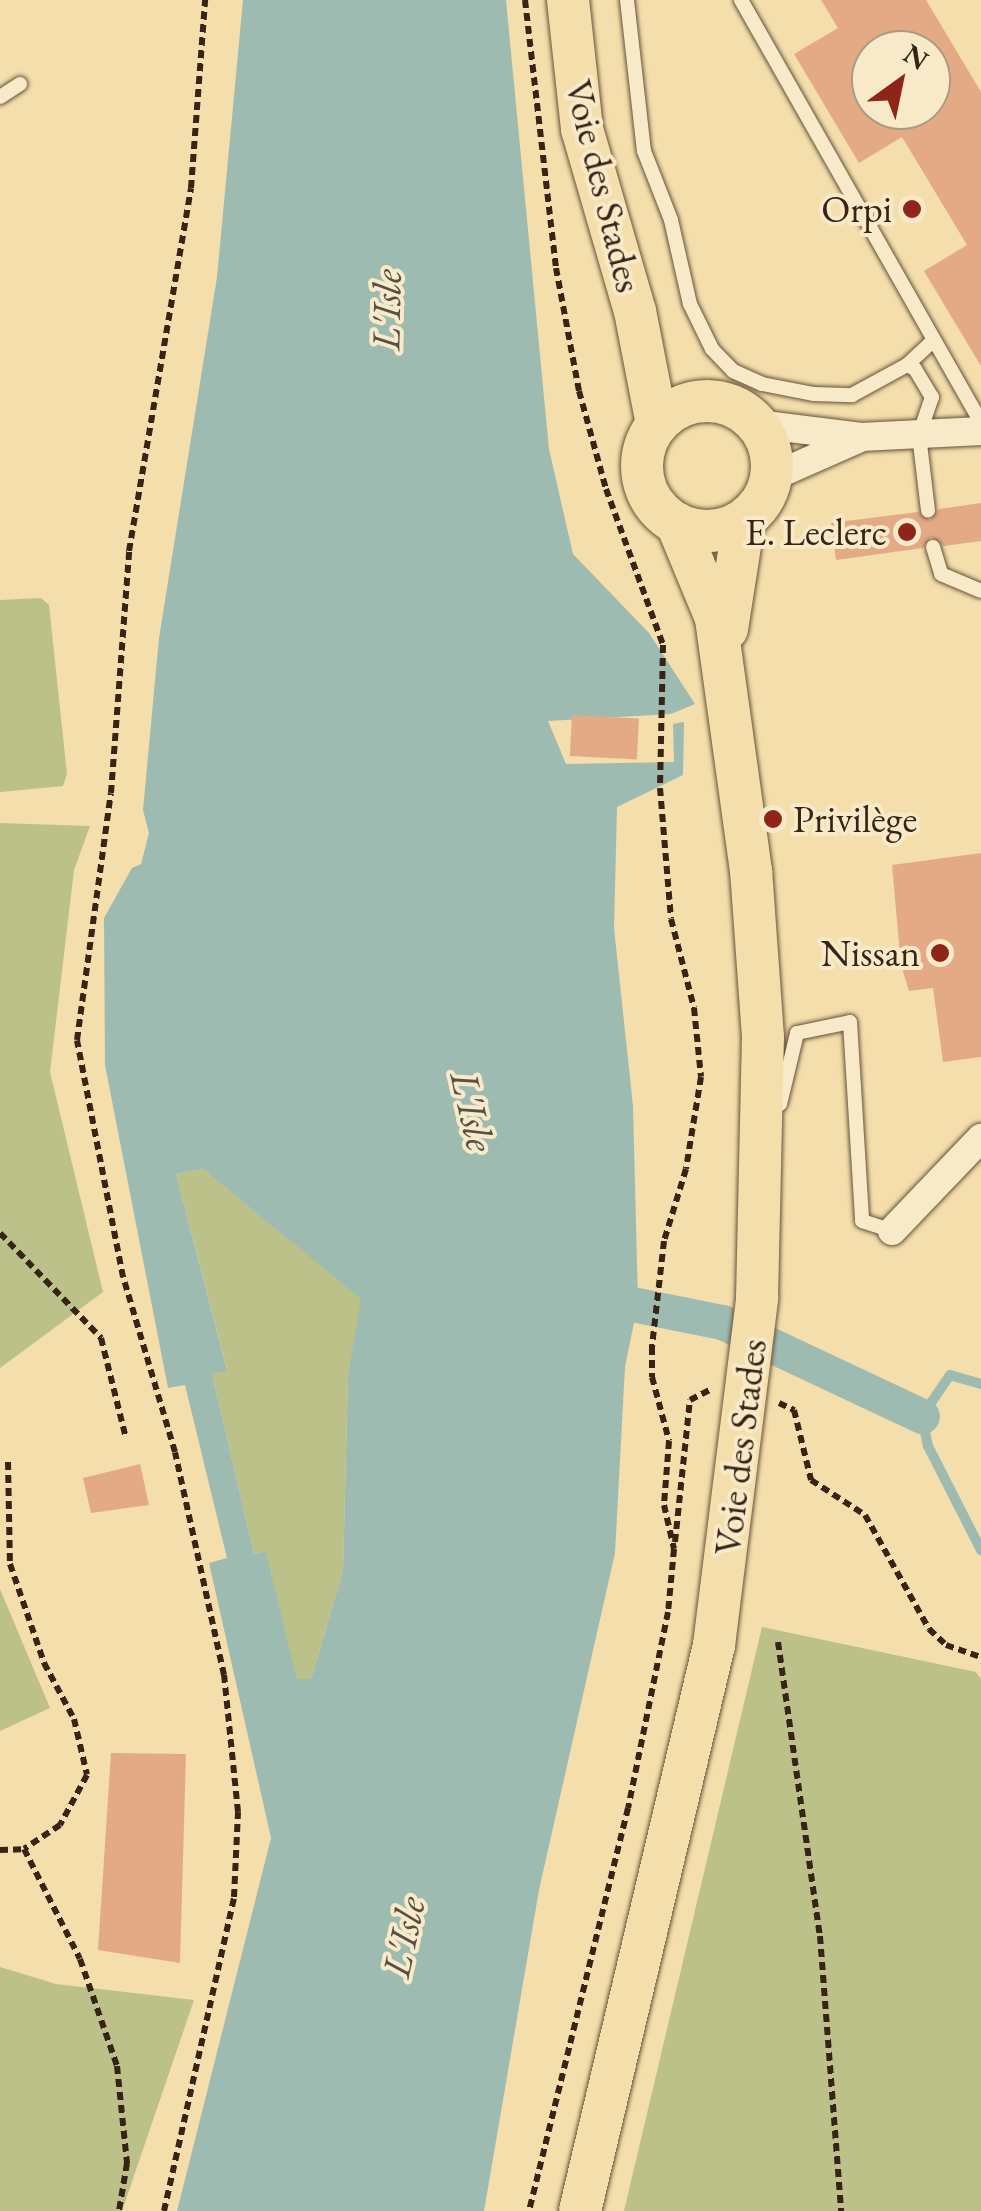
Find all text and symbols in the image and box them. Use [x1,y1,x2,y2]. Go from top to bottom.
north arrow [851,30,951,130]
text: N [897,35,936,78]
street label: Voie des Stades [556,75,652,297]
place label: Orpi [821,186,892,232]
marker: Orpi [901,198,923,220]
water label: L'Isle [361,269,411,351]
place label: E. Leclerc [745,509,887,555]
marker: E. Leclerc [896,521,918,543]
place label: Privilège [793,796,917,842]
marker: Privilège [762,808,784,830]
place label: Nissan [821,930,920,976]
marker: Nissan [929,942,951,964]
water label: L'Isle [440,1066,506,1156]
street label: Voie des Stades [704,1336,776,1558]
water label: L'Isle [371,1892,435,1982]

